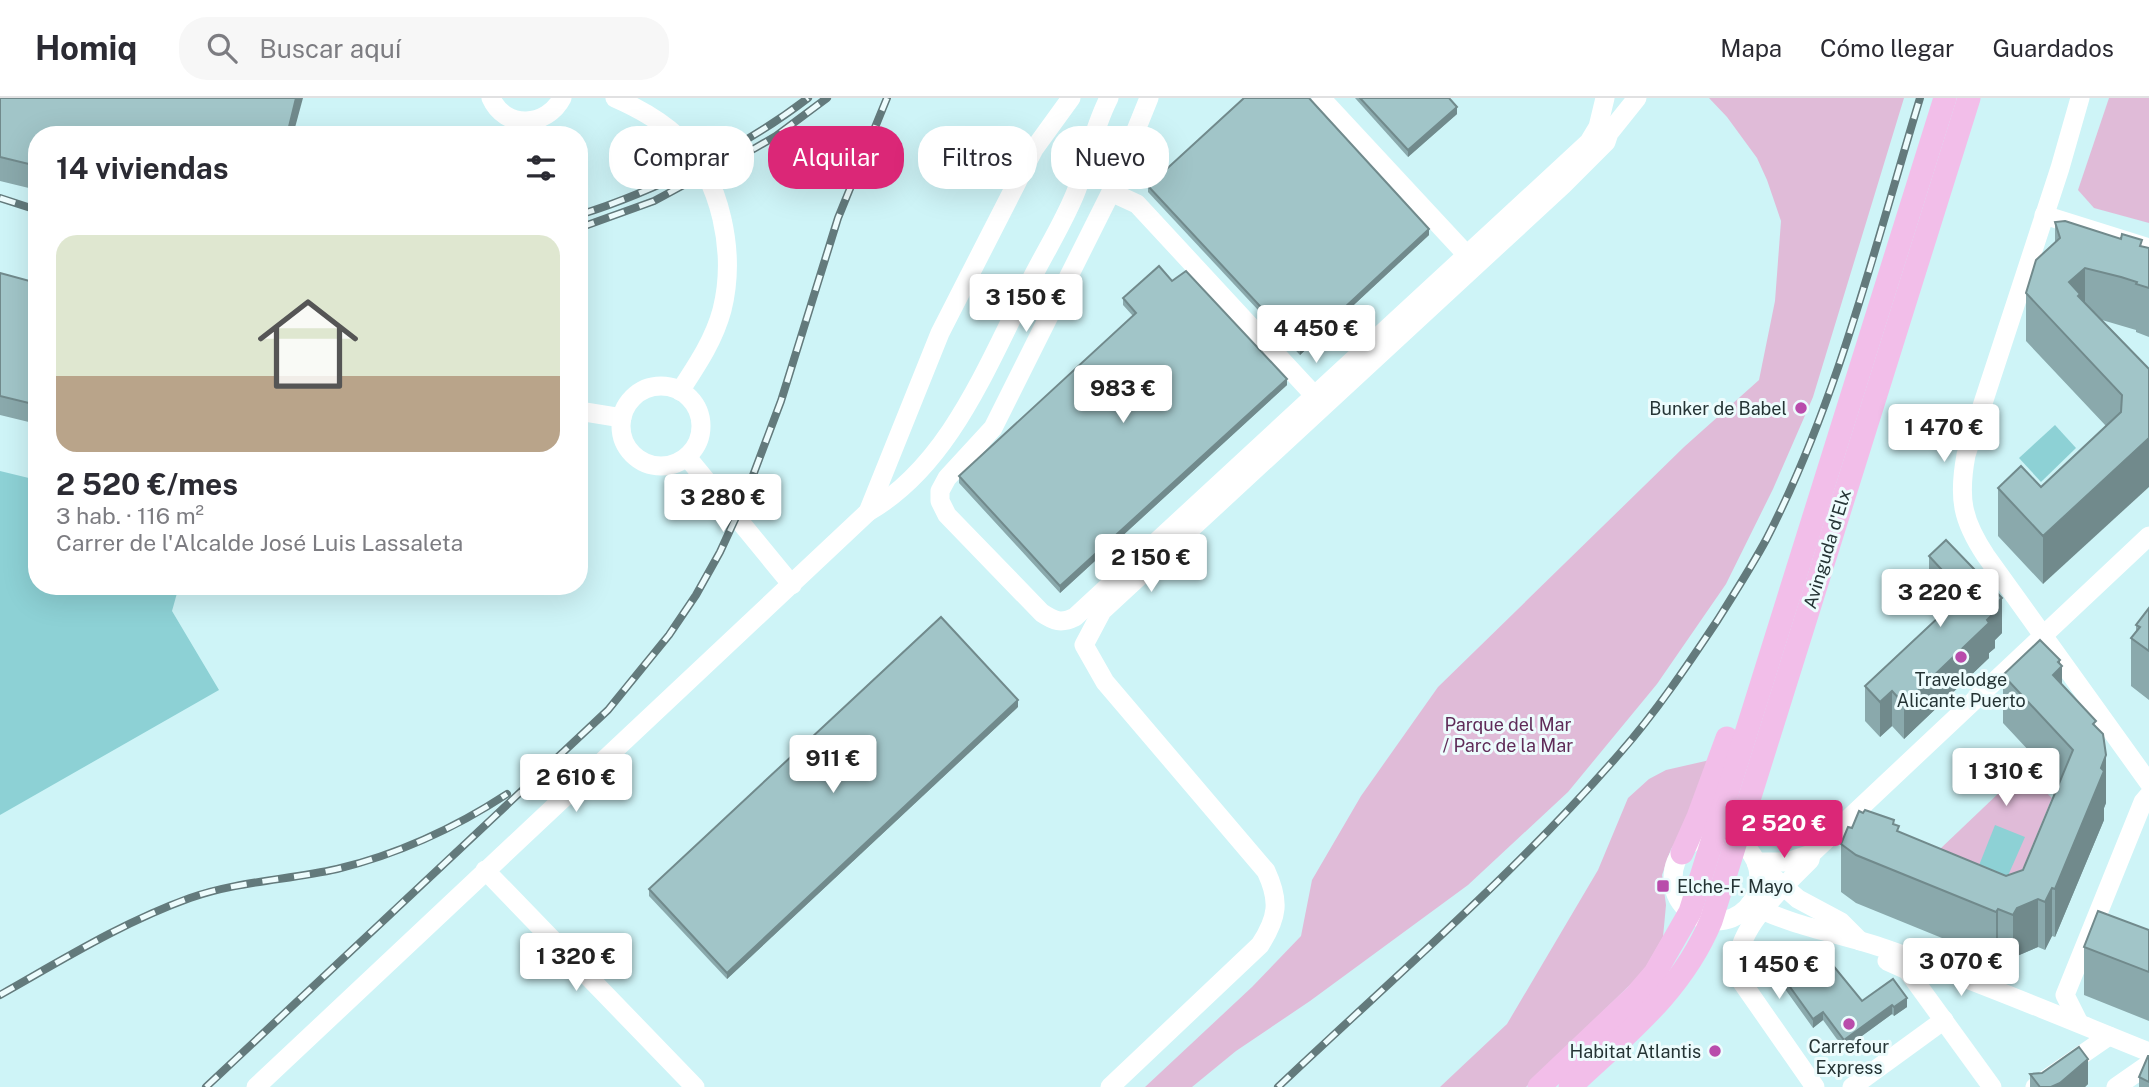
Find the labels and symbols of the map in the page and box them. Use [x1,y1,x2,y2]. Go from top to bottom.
pin: 3 150 € [961,274,1091,334]
pin: 4 450 € [1251,306,1381,365]
pin: 983 € [1074,366,1172,425]
place label: Bunker de Babel [1649,398,1787,419]
marker: Bunker de Babel [1793,400,1809,416]
pin: 1 470 € [1879,404,2009,464]
pin: 3 280 € [658,474,788,534]
street label: Avinguda d'Elx [1799,487,1855,611]
pin: 2 150 € [1086,534,1216,594]
pin: 3 220 € [1875,570,2005,629]
marker: Travelodge Alicante Puerto [1953,649,1969,665]
place label: Travelodge Alicante Puerto [1896,669,2026,711]
park label: Parque del Mar / Parc de la Mar [1443,714,1573,756]
pin: 911 € [784,736,882,795]
pin: 1 310 € [1941,748,2071,808]
pin: 2 610 € [511,754,641,814]
pin: 2 520 € [1719,800,1849,860]
place label: Elche-F. Mayo [1677,876,1793,897]
marker: Elche-F. Mayo [1655,878,1671,894]
pin: 1 320 € [511,934,641,993]
pin: 3 070 € [1896,939,2026,998]
pin: 1 450 € [1714,942,1844,1001]
marker: Carrefour Express [1841,1016,1857,1032]
place label: Carrefour Express [1809,1036,1889,1078]
place label: Habitat Atlantis [1570,1041,1701,1062]
marker: Habitat Atlantis [1707,1043,1723,1059]

